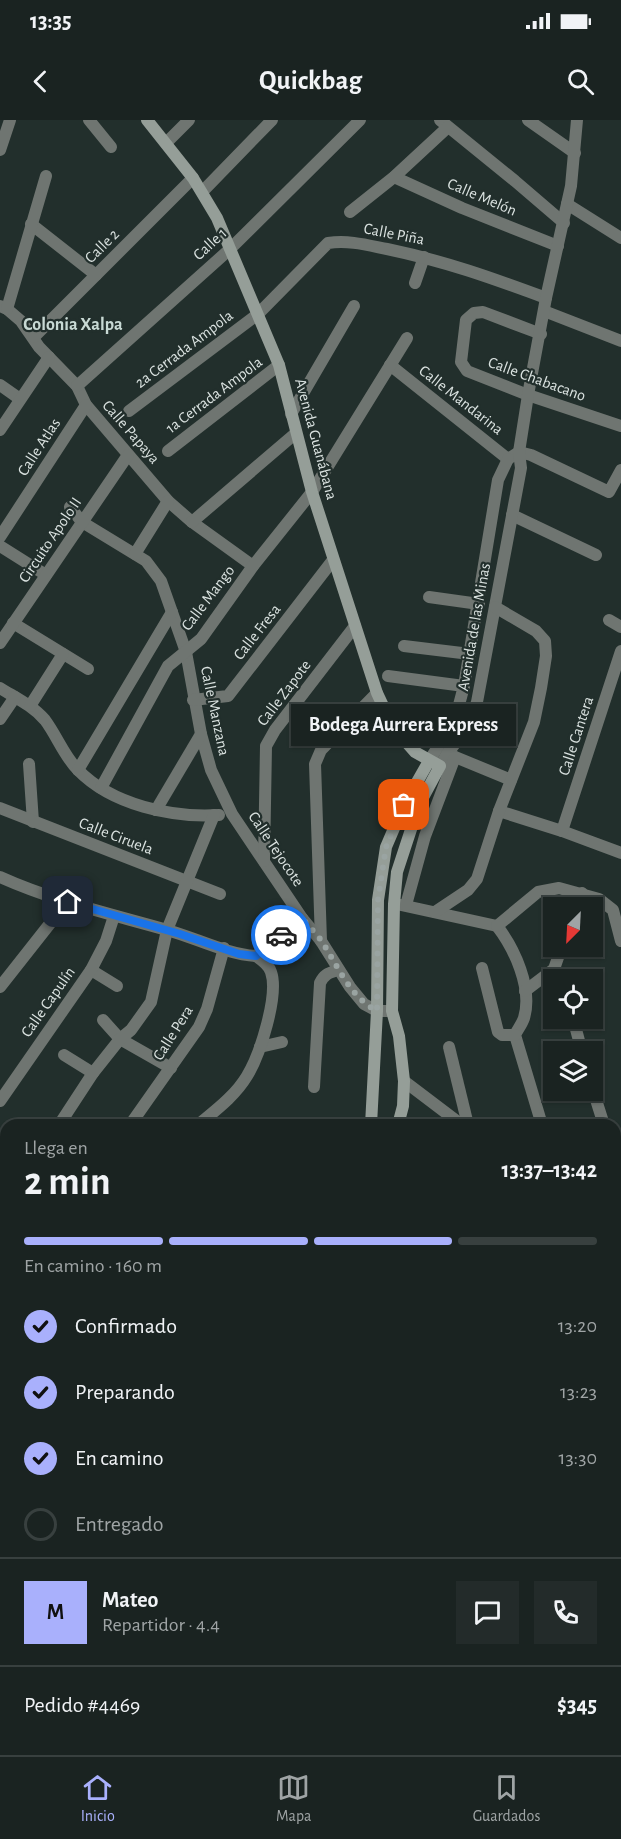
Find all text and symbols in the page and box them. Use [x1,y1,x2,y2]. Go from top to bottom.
text: 13:35 [30,10,71,32]
icon: back [24,65,57,98]
icon: search [564,65,597,98]
text: Quickbag [259,67,362,94]
street label: Calle Melón [445,175,519,219]
street label: Calle Piña [362,220,426,248]
street label: Calle 1 [190,225,230,263]
street label: Calle 2 [82,226,122,266]
street label: 2a Cerrada Ampola [132,307,236,391]
district label: Colonia Xalpa [23,316,123,334]
street label: 1a Cerrada Ampola [163,354,265,436]
street label: Calle Chabacano [486,354,588,404]
street label: Calle Mandarina [416,362,506,438]
street label: Avenida Guanábana [292,377,340,501]
street label: Calle Papaya [99,397,163,467]
street label: Calle Atlas [15,415,63,479]
street label: Circuito Apolo II [16,495,84,585]
street label: Calle Mango [178,562,238,634]
street label: Avenida de las Minas [455,562,493,692]
street label: Calle Fresa [230,601,284,663]
street label: Calle Zapote [254,657,314,729]
street label: Calle Manzana [198,665,232,757]
street label: Calle Cantera [556,694,596,778]
callout: Bodega Aurrera Express [292,703,516,745]
text: Bodega Aurrera Express [309,715,498,735]
pin [378,779,429,830]
icon: bag [387,788,420,821]
street label: Calle Tejocote [244,809,307,890]
street label: Calle Ciruela [77,815,155,857]
pin [42,876,93,927]
icon: home [51,885,84,918]
north arrow [543,897,603,957]
map controls [543,897,603,1101]
courier [251,905,311,965]
icon: car [265,919,298,952]
street label: Calle Capulín [18,964,78,1040]
button: locate [543,969,603,1029]
street label: Calle Pera [150,1003,196,1063]
button: layers [543,1041,603,1101]
text: Llega en [24,1138,88,1158]
text: 13:37–13:42 [502,1159,597,1181]
text: 2 min [24,1163,111,1202]
text: En camino · 160 m [24,1256,162,1276]
icon: check [24,1310,57,1343]
text: Confirmado [75,1315,177,1337]
text: 13:20 [558,1316,597,1336]
icon: check [24,1376,57,1409]
text: Preparando [75,1381,175,1403]
text: 13:23 [560,1382,597,1402]
icon: check [24,1442,57,1475]
text: En camino [75,1447,164,1469]
text: 13:30 [559,1448,597,1468]
text: Entregado [75,1513,164,1535]
button: chat [456,1581,519,1644]
button: phone [534,1581,597,1644]
text: Mateo [102,1589,158,1611]
text: M [47,1601,64,1623]
text: Repartidor · 4.4 [102,1615,220,1635]
text: Pedido #4469 [24,1694,140,1716]
text: $345 [557,1694,597,1716]
tab: Inicio [81,1771,115,1826]
tab: Mapa [276,1771,311,1826]
tab: Guardados [473,1771,540,1826]

